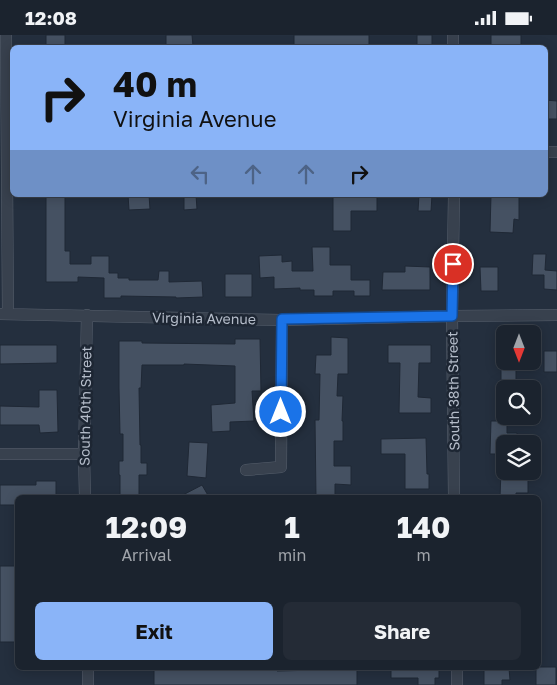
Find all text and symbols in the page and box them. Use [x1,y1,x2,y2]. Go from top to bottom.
text: 12:08 [25,6,77,29]
text: 40 m [113,63,197,105]
icon: right [30,65,95,130]
text: Virginia Avenue [113,105,276,132]
icon: left [186,160,214,188]
icon: ahead [239,160,267,188]
icon: ahead [292,160,320,188]
icon: right [345,160,373,188]
pin [432,243,474,285]
icon: arrive [439,250,467,278]
street label: Virginia Avenue [152,309,256,327]
north arrow [496,325,541,370]
map controls [496,325,541,480]
street label: South 38th Street [443,331,463,451]
street label: South 40th Street [75,346,95,466]
button: search [496,380,541,425]
position arrow [254,385,306,437]
button: layers [496,435,541,480]
text: 12:09 [106,509,187,545]
text: 1 [284,509,300,545]
text: 140 [397,509,450,545]
text: Arrival [121,545,172,565]
text: min [278,545,306,565]
text: m [417,545,431,565]
button: Exit [35,602,273,660]
button: Share [283,602,521,660]

